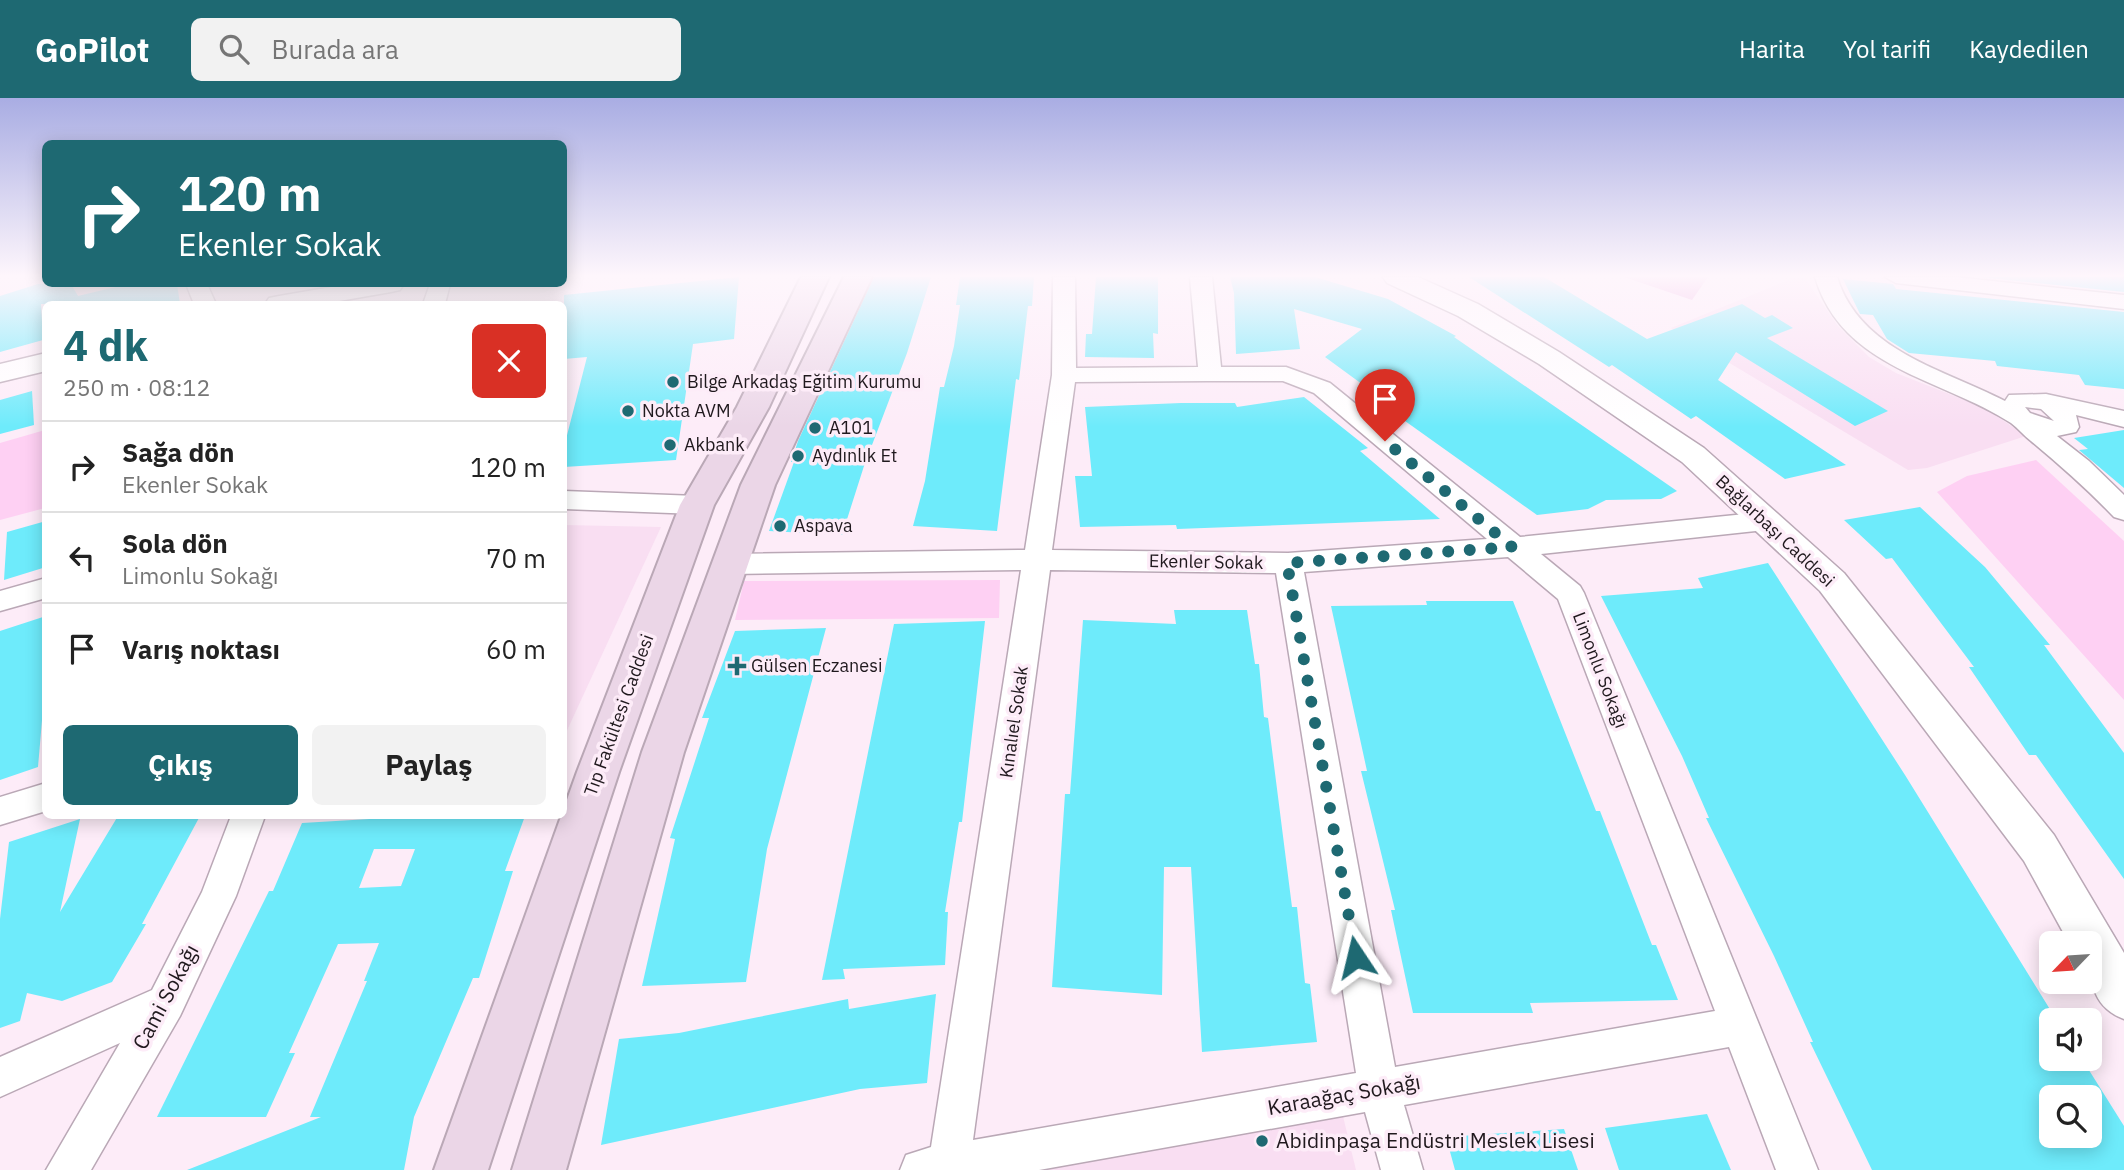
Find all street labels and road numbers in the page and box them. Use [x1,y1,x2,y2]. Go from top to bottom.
street label: Bağlarbaşı Caddesi [1711,470,1840,592]
street label: Ekenler Sokak [1149,549,1264,574]
street label: Limonlu Sokağı [1568,609,1633,731]
street label: Tıp Fakültesi Caddesi [579,631,658,799]
street label: Kınalıel Sokak [994,664,1033,779]
street label: Cami Sokağı [126,939,205,1054]
street label: Karaağaç Sokağı [1265,1067,1422,1121]

